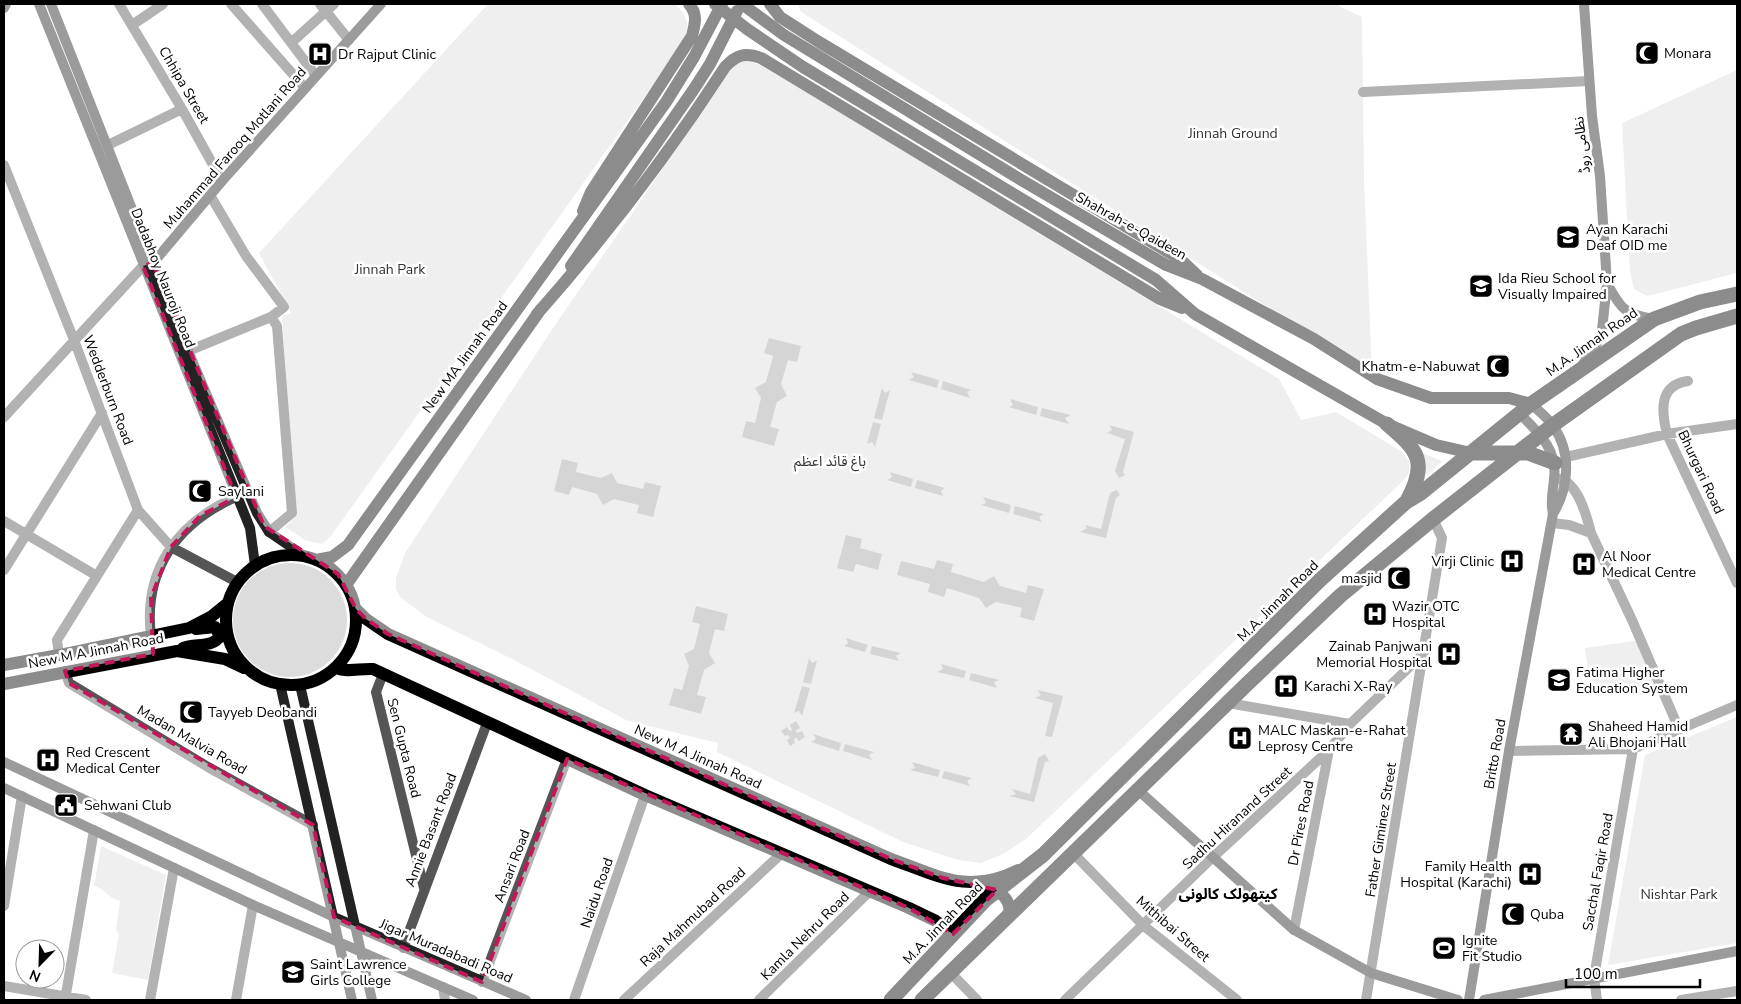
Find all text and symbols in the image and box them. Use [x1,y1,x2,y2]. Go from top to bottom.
mosque icon: Monara [1634,40,1660,66]
hospital icon: Dr Rajput Clinic [307,41,333,67]
street label: Chhipa Street [154,43,214,127]
place label: Monara [1664,44,1712,63]
place label: Dr Rajput Clinic [338,45,437,64]
street label: Muhammad Farooq Motlani Road [159,63,311,233]
street label: نظامی روڈ [1569,115,1595,174]
park label: Jinnah Ground [1187,124,1278,143]
street label: Shahrah-e-Qaideen [1072,188,1190,264]
street label: Dadabhoy Nauroji Road [126,205,200,351]
place label: Ayan Karachi Deaf OID me [1586,220,1668,255]
school or university icon: Ayan Karachi Deaf OID me [1555,224,1581,250]
park label: Jinnah Park [354,260,426,279]
place label: Ida Rieu School for Visually Impaired [1497,269,1616,304]
school or university icon: Ida Rieu School for Visually Impaired [1468,273,1494,299]
street label: New MA Jinnah Road [418,297,512,417]
street label: M.A. Jinnah Road [1542,303,1642,381]
street label: Wedderburn Road [78,332,138,448]
mosque icon: Khatm-e-Nabuwat [1485,353,1511,379]
place label: Khatm-e-Nabuwat [1362,357,1480,376]
street label: Bhurgari Road [1673,427,1729,517]
park label: باغ قائد اعظم [794,452,866,472]
mosque icon: Saylani [187,478,213,504]
place label: Saylani [218,482,264,501]
place label: Al Noor Medical Centre [1602,547,1696,582]
hospital icon: Virji Clinic [1499,548,1525,574]
hospital icon: Al Noor Medical Centre [1571,551,1597,577]
place label: Virji Clinic [1430,552,1495,571]
street label: M.A. Jinnah Road [1233,556,1323,646]
mosque icon: masjid [1386,565,1412,591]
place label: masjid [1341,569,1382,588]
place label: Wazir OTC Hospital [1392,597,1460,632]
hospital icon: Wazir OTC Hospital [1362,601,1388,627]
street label: New M A Jinnah Road [27,629,165,673]
place label: Zainab Panjwani Memorial Hospital [1316,637,1433,672]
hospital icon: Zainab Panjwani Memorial Hospital [1436,641,1462,667]
place label: Fatima Higher Education System [1576,663,1688,698]
school or university icon: Fatima Higher Education System [1546,667,1572,693]
hospital icon: Karachi X-Ray [1273,673,1299,699]
place label: Karachi X-Ray [1304,677,1393,696]
street label: Sen Gupta Road [382,696,426,800]
mosque icon: Tayyeb Deobandi [178,699,204,725]
street label: Madan Malvia Road [134,701,250,779]
place label: Tayyeb Deobandi [208,703,317,722]
street label: Britto Road [1479,717,1511,791]
place label: Shaheed Hamid Ali Bhojani Hall [1588,717,1688,752]
street label: New M A Jinnah Road [631,720,765,794]
place label: MALC Maskan-e-Rahat Leprosy Centre [1258,721,1406,756]
temple icon: Shaheed Hamid Ali Bhojani Hall [1558,721,1584,747]
hospital icon: MALC Maskan-e-Rahat Leprosy Centre [1227,725,1253,751]
place label: Red Crescent Medical Center [66,743,160,778]
hospital icon: Red Crescent Medical Center [35,747,61,773]
street label: Father Giminez Street [1361,761,1401,899]
street label: Sadhu Hiranand Street [1178,762,1296,874]
street label: Annie Basant Road [401,770,461,890]
street label: Dr Pires Road [1283,779,1319,867]
public building icon: Sehwani Club [53,792,79,818]
place label: Sehwani Club [84,796,171,815]
street label: Sacchal Faqir Road [1578,812,1618,932]
street label: Ansari Road [489,827,535,905]
street label: Naidu Road [576,855,618,931]
place label: Family Health Hospital (Karachi) [1400,857,1512,892]
hospital icon: Family Health Hospital (Karachi) [1517,861,1543,887]
street label: Raja Mahmubad Road [636,863,750,971]
street label: M.A. Jinnah Road [899,878,987,968]
district label: کیتھولک کالونی [1179,884,1278,904]
park label: Nishtar Park [1640,885,1719,904]
street label: Kamla Nehru Road [757,888,853,984]
street label: Mithibai Street [1132,892,1214,966]
mosque icon: Quba [1500,901,1526,927]
place label: Quba [1530,905,1564,924]
street label: Jigar Muradabadi Road [376,914,516,988]
place label: Ignite Fit Studio [1462,931,1522,966]
sports icon: Ignite Fit Studio [1431,935,1457,961]
north arrow [15,939,65,989]
place label: Saint Lawrence Girls College [310,955,407,990]
scale bar [1566,956,1700,988]
school or university icon: Saint Lawrence Girls College [280,959,306,985]
text: 100 m [1574,964,1618,984]
text: N [27,965,44,986]

